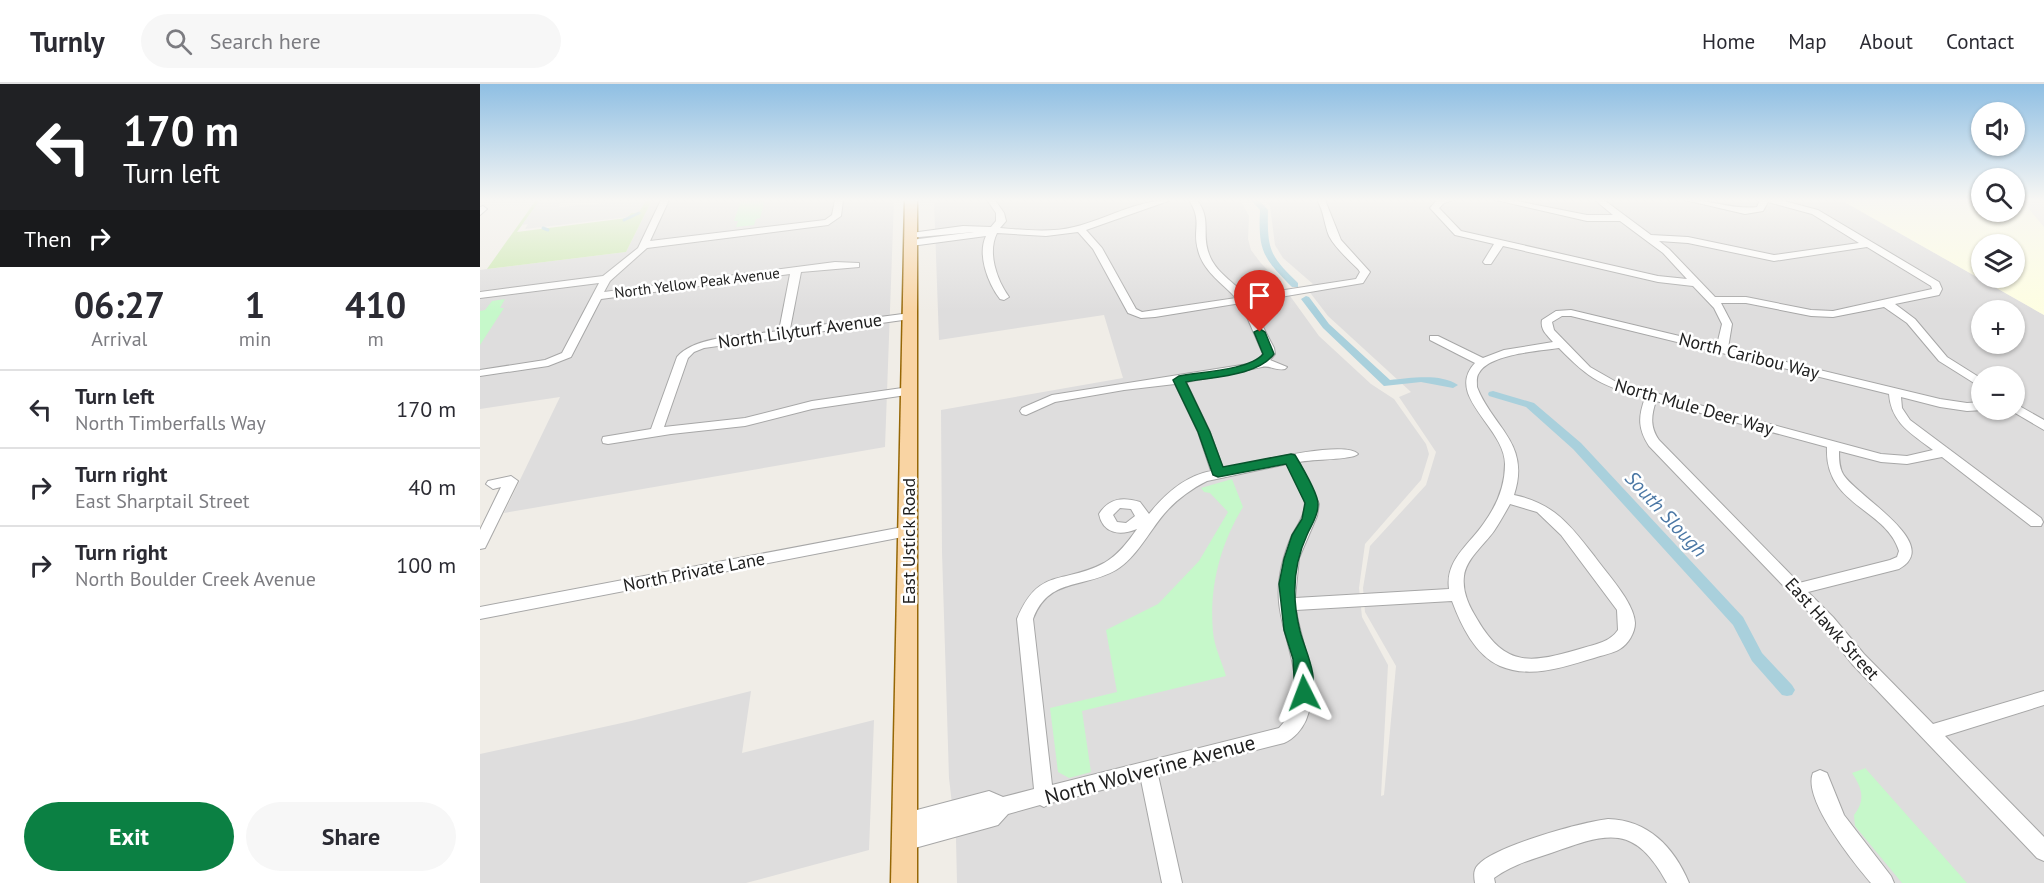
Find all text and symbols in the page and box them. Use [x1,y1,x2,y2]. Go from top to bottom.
search box [141,14,561,68]
text: Turnly [30,23,105,60]
icon: search [162,25,195,58]
text: Search here [210,27,321,55]
text: Home [1702,28,1755,55]
text: Map [1788,28,1827,55]
text: About [1860,28,1913,55]
text: Contact [1946,28,2014,55]
map controls [1971,102,2025,420]
button: sound [1971,102,2025,156]
text: 170 m [123,103,239,158]
icon: left [24,108,102,186]
text: Turn left [123,156,220,190]
button: search [1971,168,2025,222]
icon: right [83,222,116,255]
text: Then [24,225,71,253]
button: layers [1971,234,2025,288]
street label: North Yellow Peak Avenue [613,263,781,302]
pin [1234,270,1285,332]
icon: arrive [1243,279,1276,312]
text: 06:27 [74,281,165,328]
text: 1 [245,281,265,328]
text: 410 [345,281,406,328]
button: + [1971,300,2025,354]
street label: North Lilyturf Avenue [717,308,883,353]
text: Arrival [91,326,147,352]
text: min [239,326,271,352]
text: m [368,326,384,352]
street label: North Caribou Way [1676,327,1822,384]
button: − [1971,366,2025,420]
street label: North Mule Deer Way [1612,373,1777,440]
text: Turn left [75,382,155,410]
icon: left [24,393,57,426]
text: 170 m [396,395,456,423]
text: North Timberfalls Way [75,410,266,436]
text: Turn right [75,460,167,488]
water label: South Slough [1619,465,1713,563]
icon: right [24,471,57,504]
text: 40 m [408,473,456,501]
street label: East Ustick Road [897,478,920,604]
text: East Sharptail Street [75,488,250,514]
text: Turn right [75,538,167,566]
street label: North Private Lane [621,546,767,597]
icon: right [24,549,57,582]
text: 100 m [396,551,456,579]
text: North Boulder Creek Avenue [75,566,316,592]
street label: East Hawk Street [1780,573,1884,685]
position arrow [1272,661,1336,725]
street label: North Wolverine Avenue [1042,728,1258,811]
button: Exit [24,802,234,871]
button: Share [246,802,456,871]

